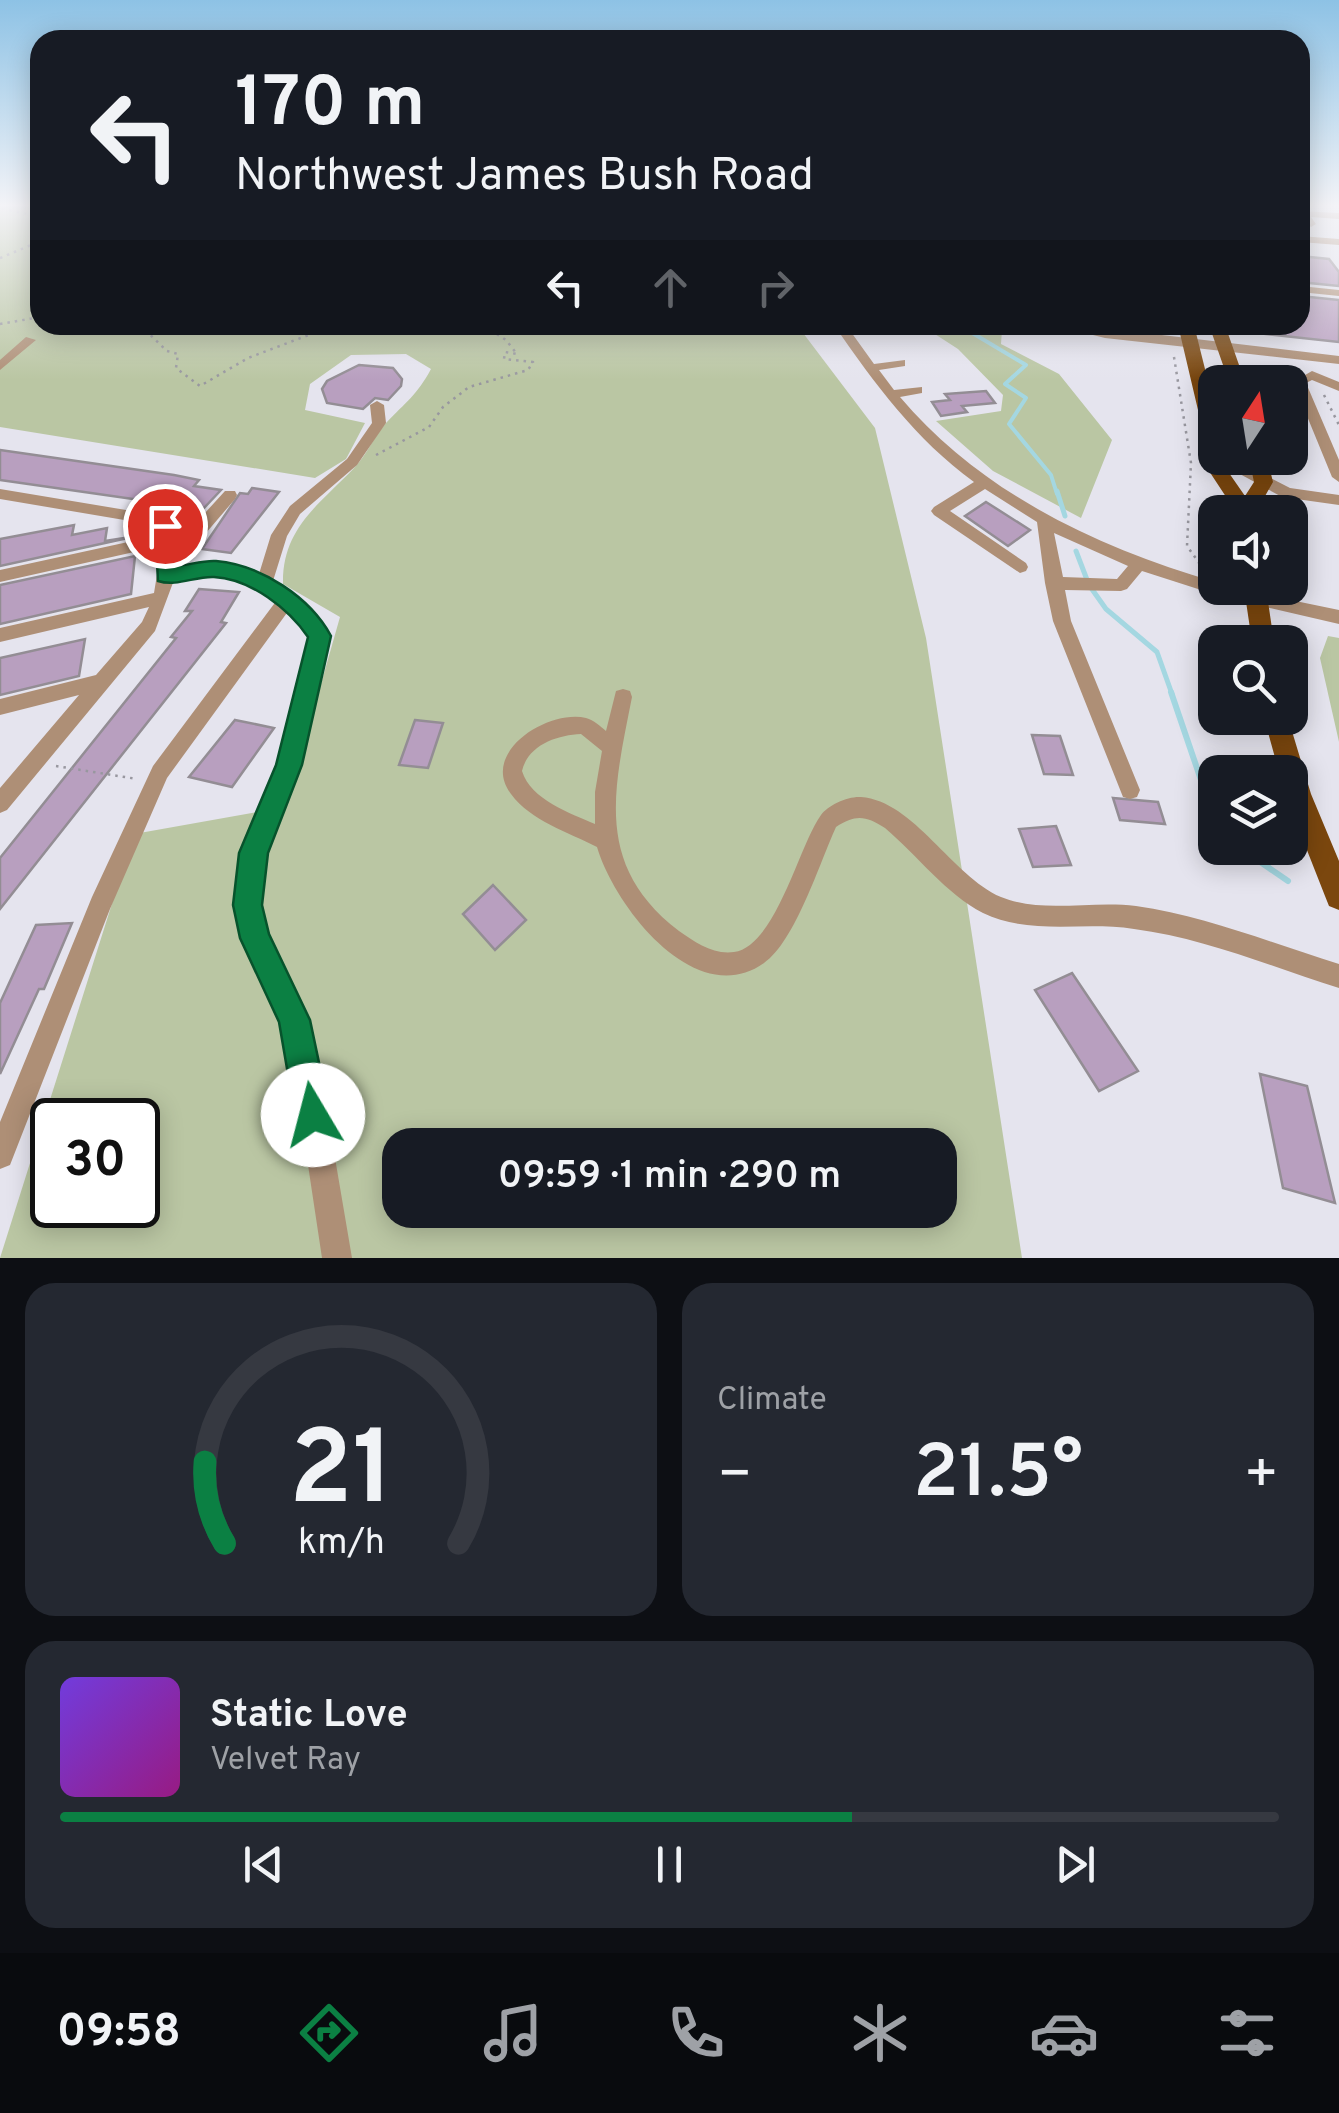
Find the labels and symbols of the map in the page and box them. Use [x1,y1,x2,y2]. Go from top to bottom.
north arrow [1198,365,1308,475]
pin [123,484,208,569]
position arrow [261,1063,365,1167]
speed limit sign: 30 [30,1098,160,1228]

